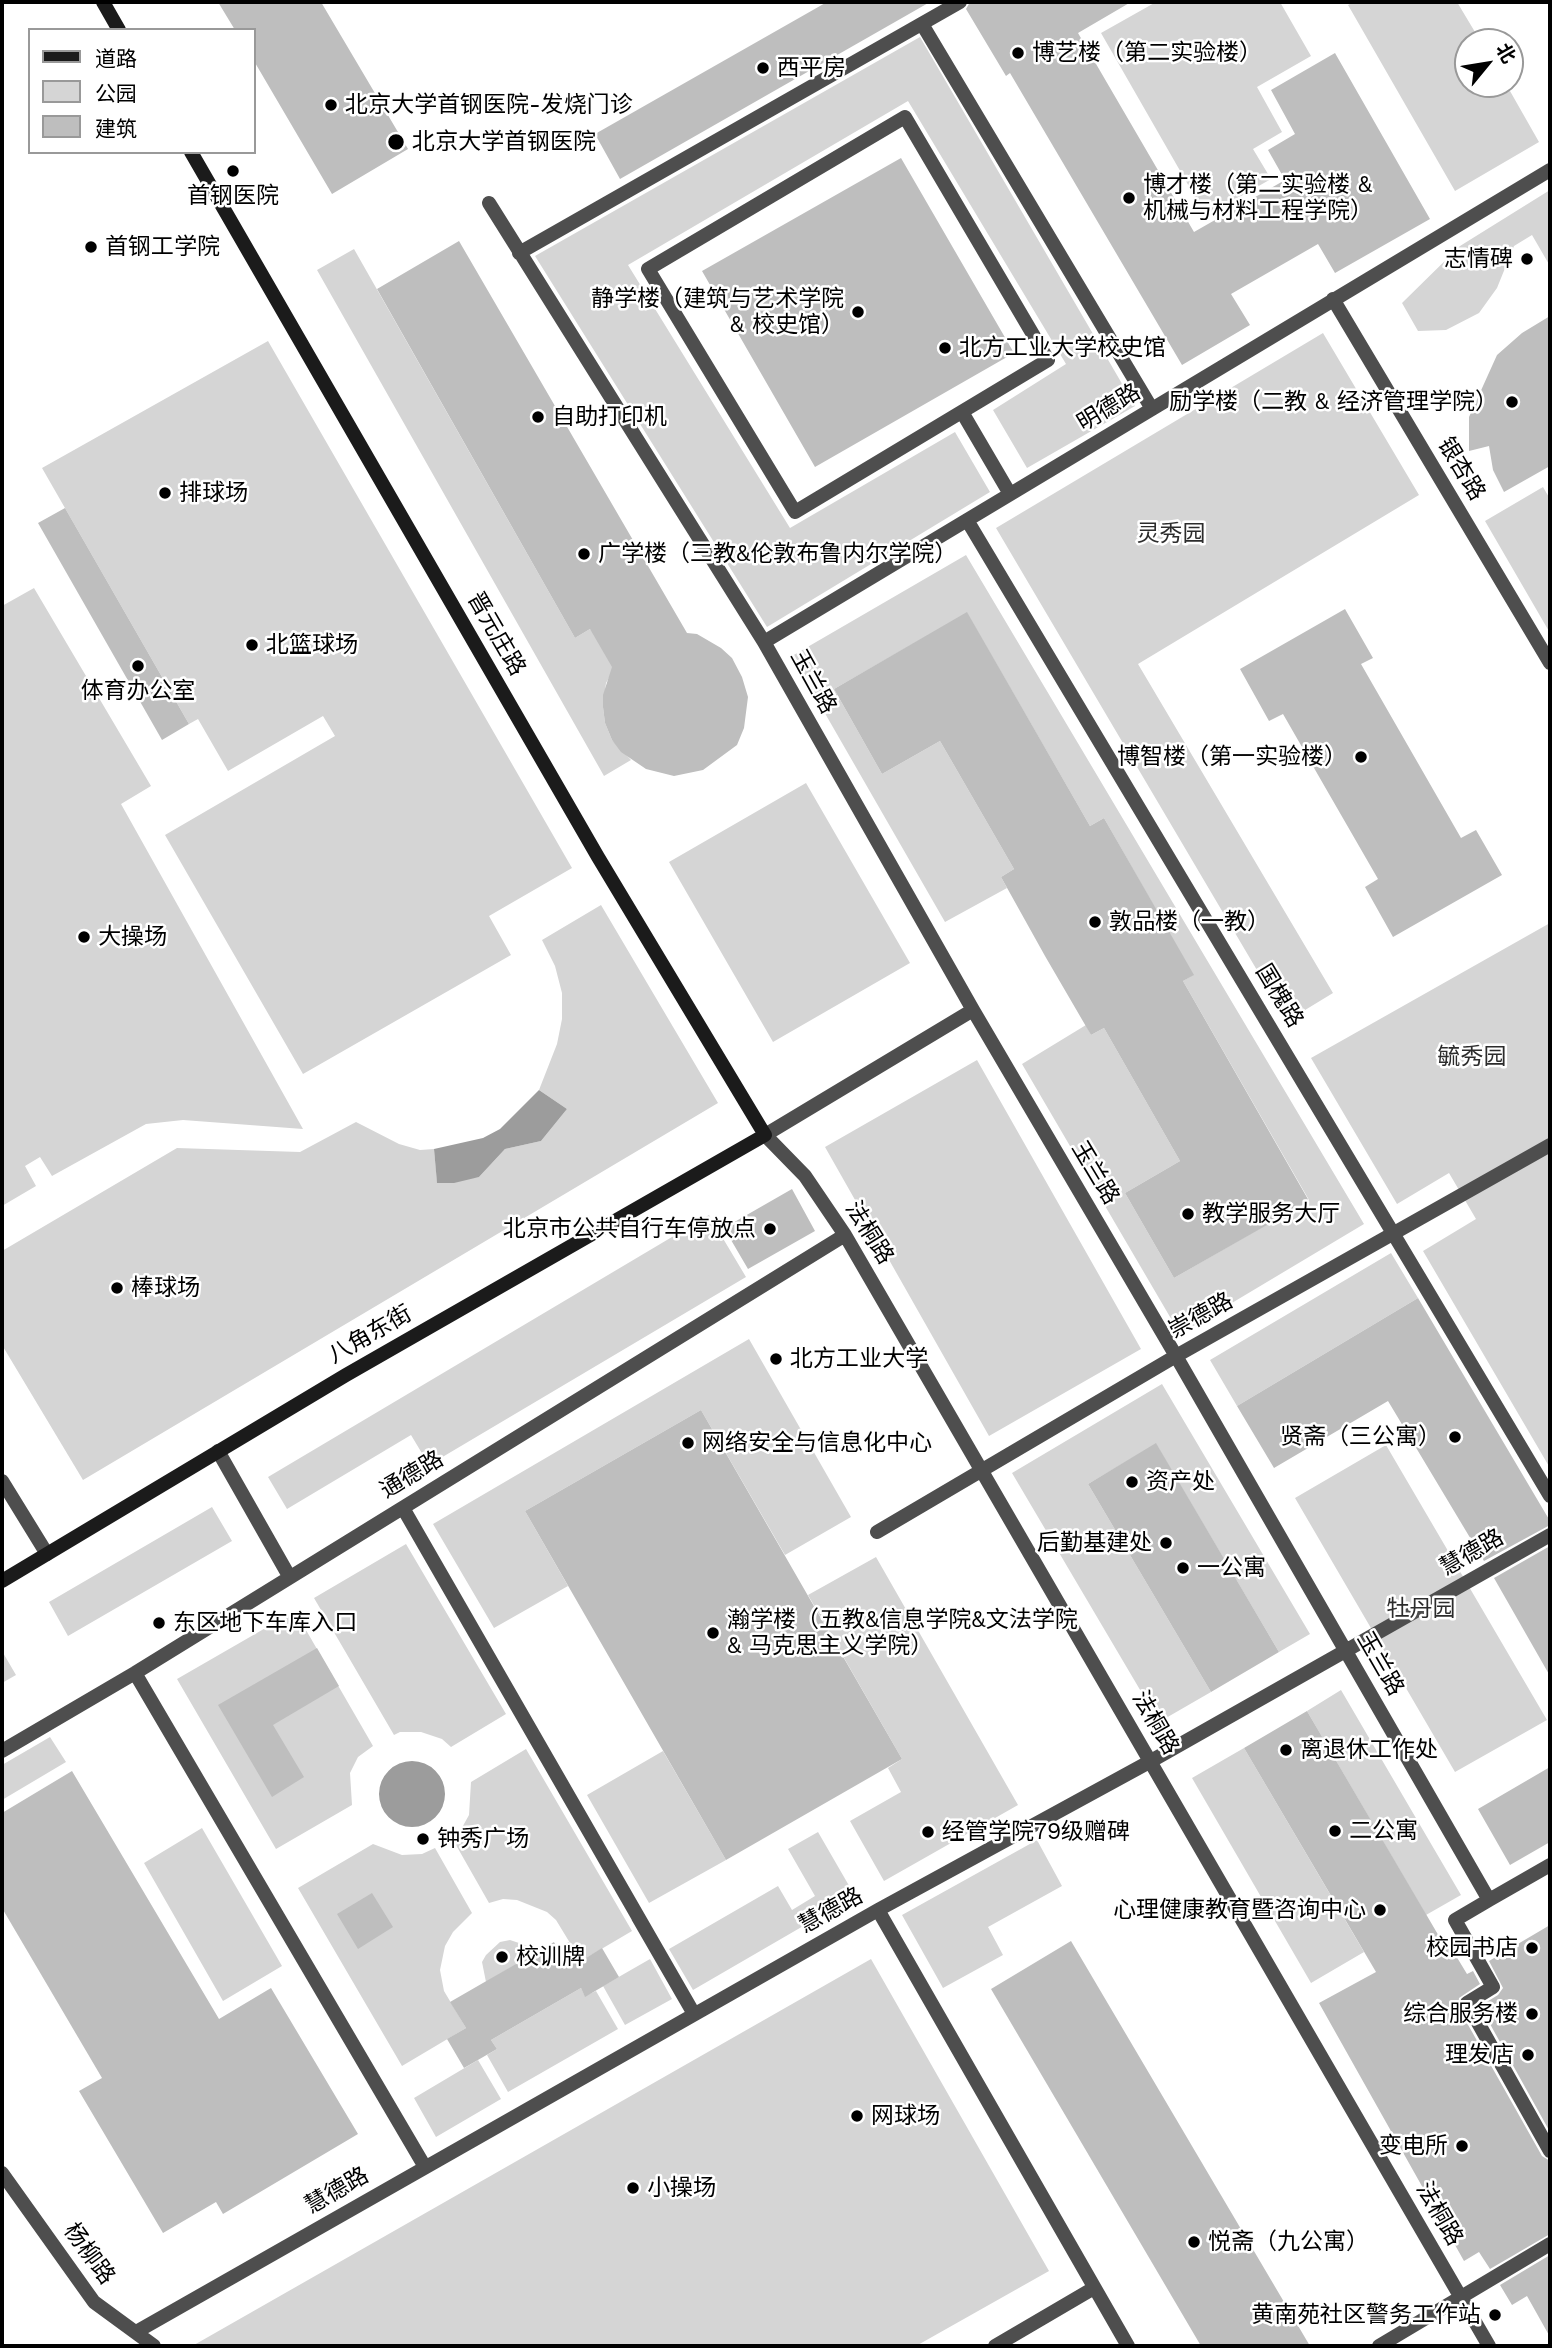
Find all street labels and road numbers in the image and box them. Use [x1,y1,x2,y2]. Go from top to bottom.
street label: 明德路 [1072,378,1146,438]
street label: 银杏路 [1431,432,1491,506]
street label: 晋元庄路 [461,587,531,681]
street label: 玉兰路 [784,645,842,719]
street label: 国槐路 [1249,959,1309,1033]
street label: 玉兰路 [1065,1136,1125,1210]
street label: 法桐路 [839,1196,899,1270]
street label: 崇德路 [1164,1287,1238,1345]
street label: 八角东街 [323,1300,417,1370]
street label: 通德路 [375,1445,449,1505]
street label: 慧德路 [1435,1524,1509,1582]
street label: 玉兰路 [1351,1627,1409,1701]
street label: 法桐路 [1126,1686,1184,1760]
street label: 慧德路 [794,1882,868,1940]
street label: 慧德路 [300,2162,374,2220]
street label: 法桐路 [1410,2177,1468,2251]
street label: 杨柳路 [58,2218,120,2290]

